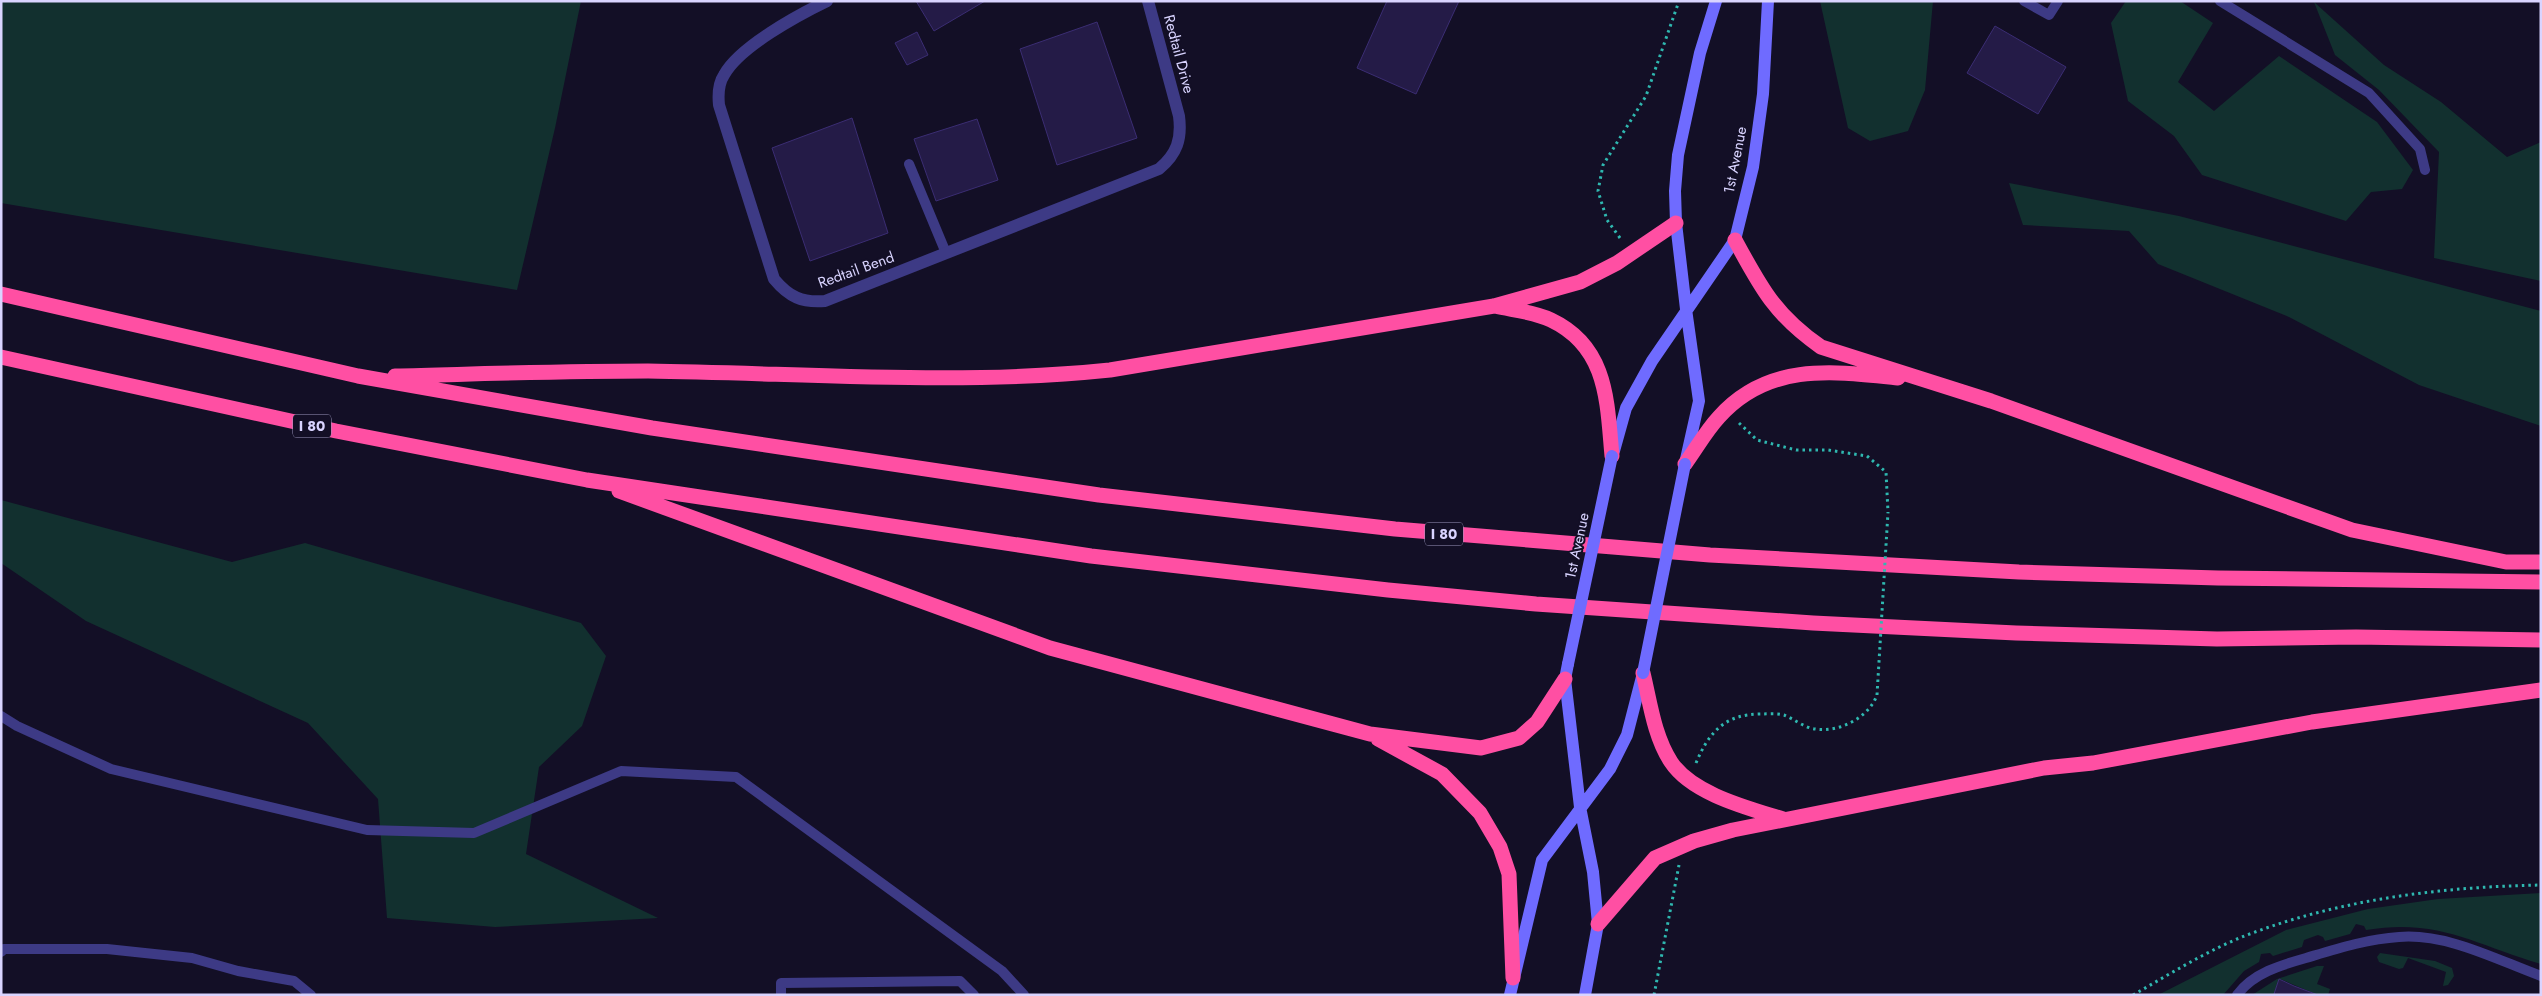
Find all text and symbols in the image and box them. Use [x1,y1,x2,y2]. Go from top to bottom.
street label: Redtail Drive [1158,12,1200,96]
street label: 1st Avenue [1718,124,1752,195]
street label: Redtail Bend [815,246,897,294]
road number: I 80 [293,414,331,438]
street label: 1st Avenue [1559,510,1595,581]
road number: I 80 [1425,522,1463,546]

